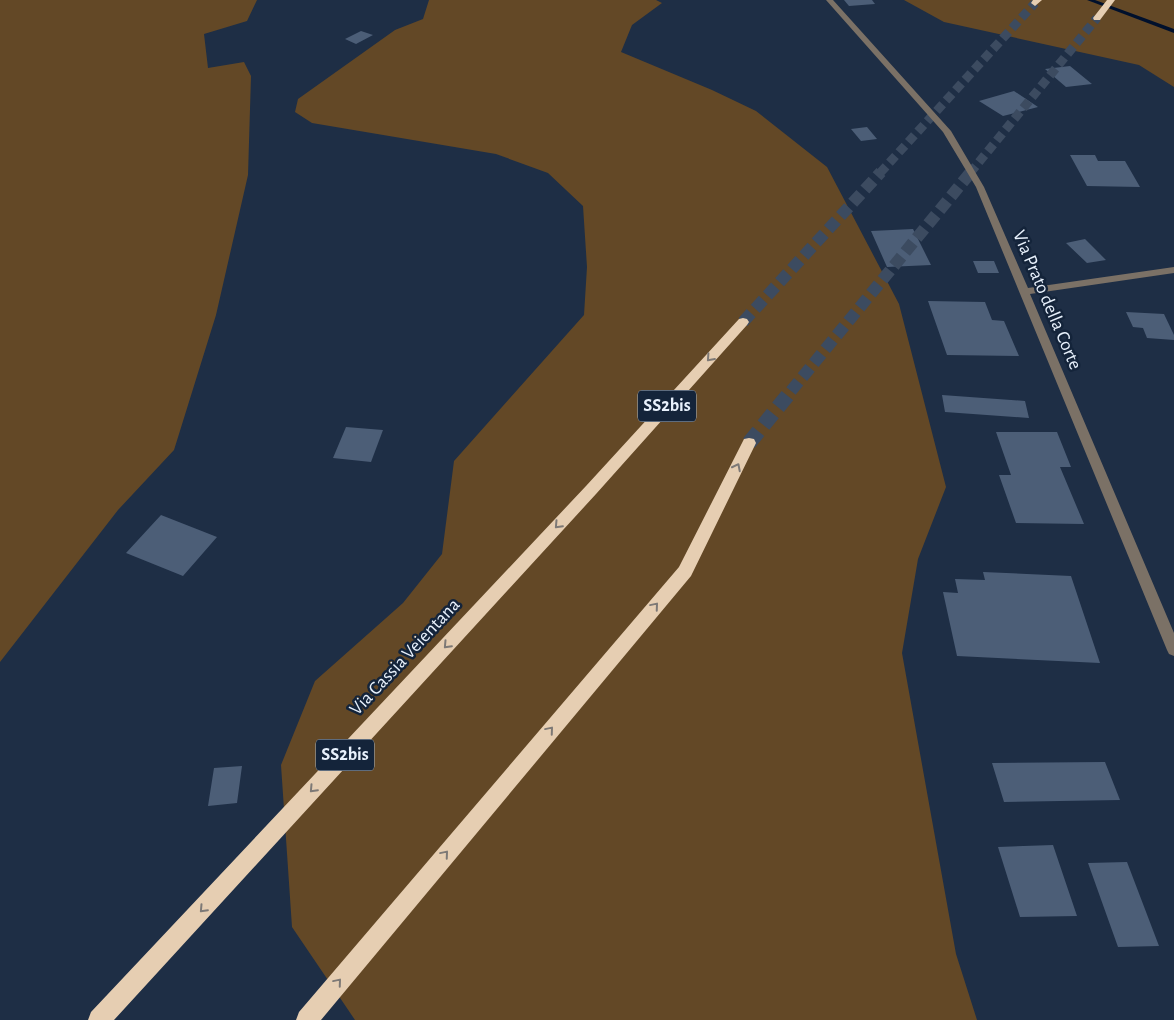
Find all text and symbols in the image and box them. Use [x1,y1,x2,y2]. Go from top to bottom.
street label: Via Prato della Corte [1009,228,1085,372]
one-way arrow [707,353,716,362]
road number: SS2bis [638,391,696,422]
one-way arrow [731,463,741,472]
one-way arrow [555,520,564,529]
street label: Via Cassia Veientana [346,595,464,719]
one-way arrow [649,603,658,612]
one-way arrow [444,639,453,648]
one-way arrow [544,727,553,736]
road number: SS2bis [316,740,374,770]
one-way arrow [310,784,319,793]
one-way arrow [439,851,448,860]
one-way arrow [199,903,208,912]
one-way arrow [333,979,342,988]

